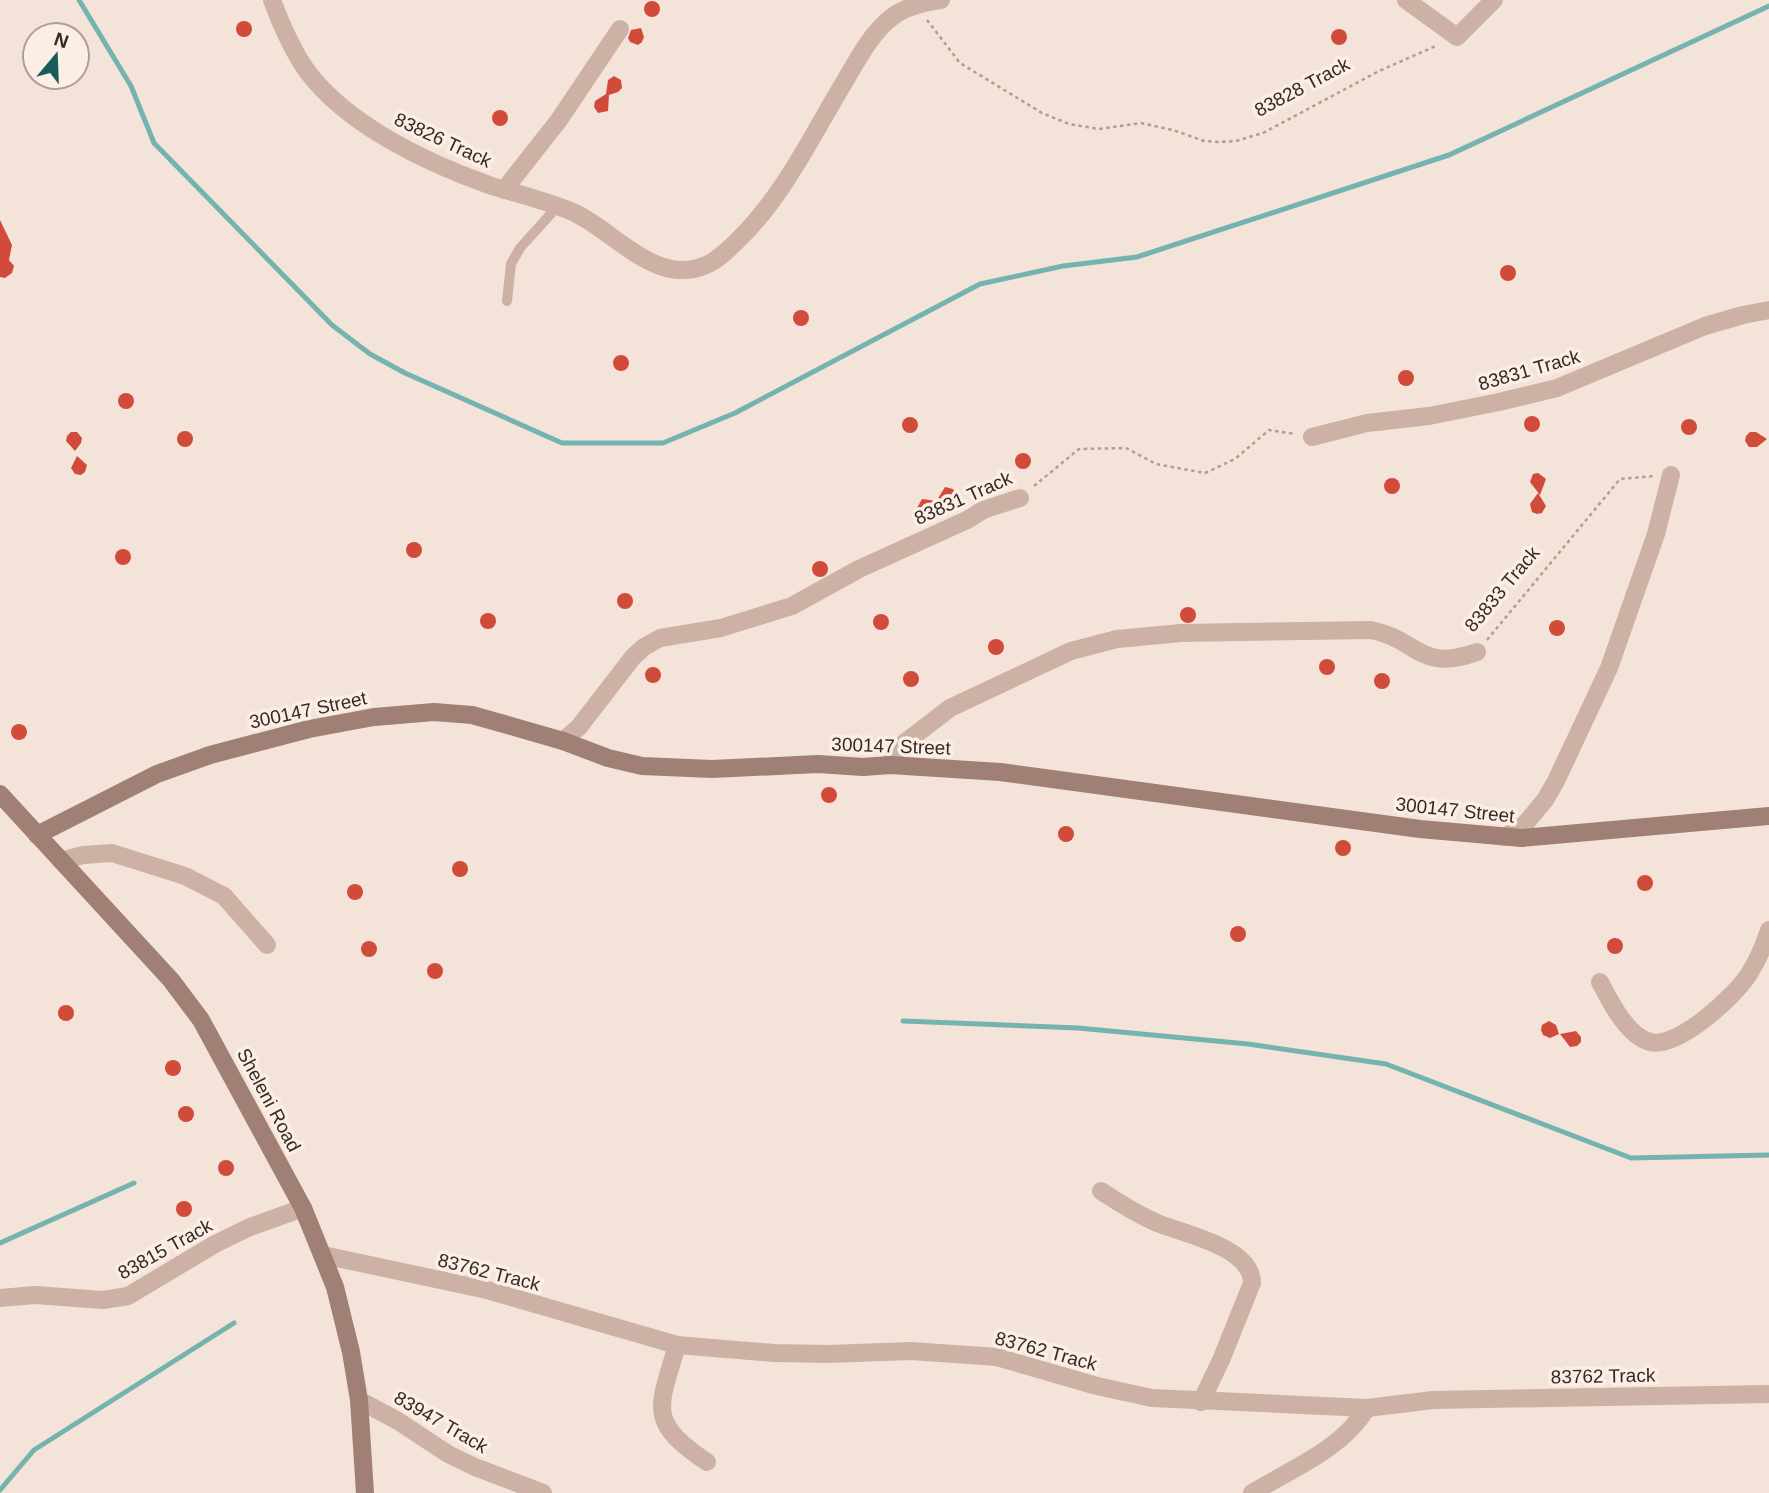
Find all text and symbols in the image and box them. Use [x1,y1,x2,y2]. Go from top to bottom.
north arrow [21,21,91,91]
text: N [51,28,71,53]
street label: 83828 Track [1251,53,1354,121]
street label: 83826 Track [391,108,495,172]
street label: 83831 Track [1476,345,1583,395]
street label: 83831 Track [911,467,1015,529]
street label: 83833 Track [1460,542,1544,636]
street label: 300147 Street [247,687,369,733]
street label: 300147 Street [831,733,952,759]
street label: 300147 Street [1395,793,1516,827]
street label: Sheleni Road [233,1045,305,1155]
street label: 83815 Track [114,1214,216,1284]
street label: 83762 Track [436,1249,543,1295]
street label: 83762 Track [993,1327,1100,1375]
street label: 83762 Track [1551,1365,1656,1387]
street label: 83947 Track [390,1387,492,1457]

